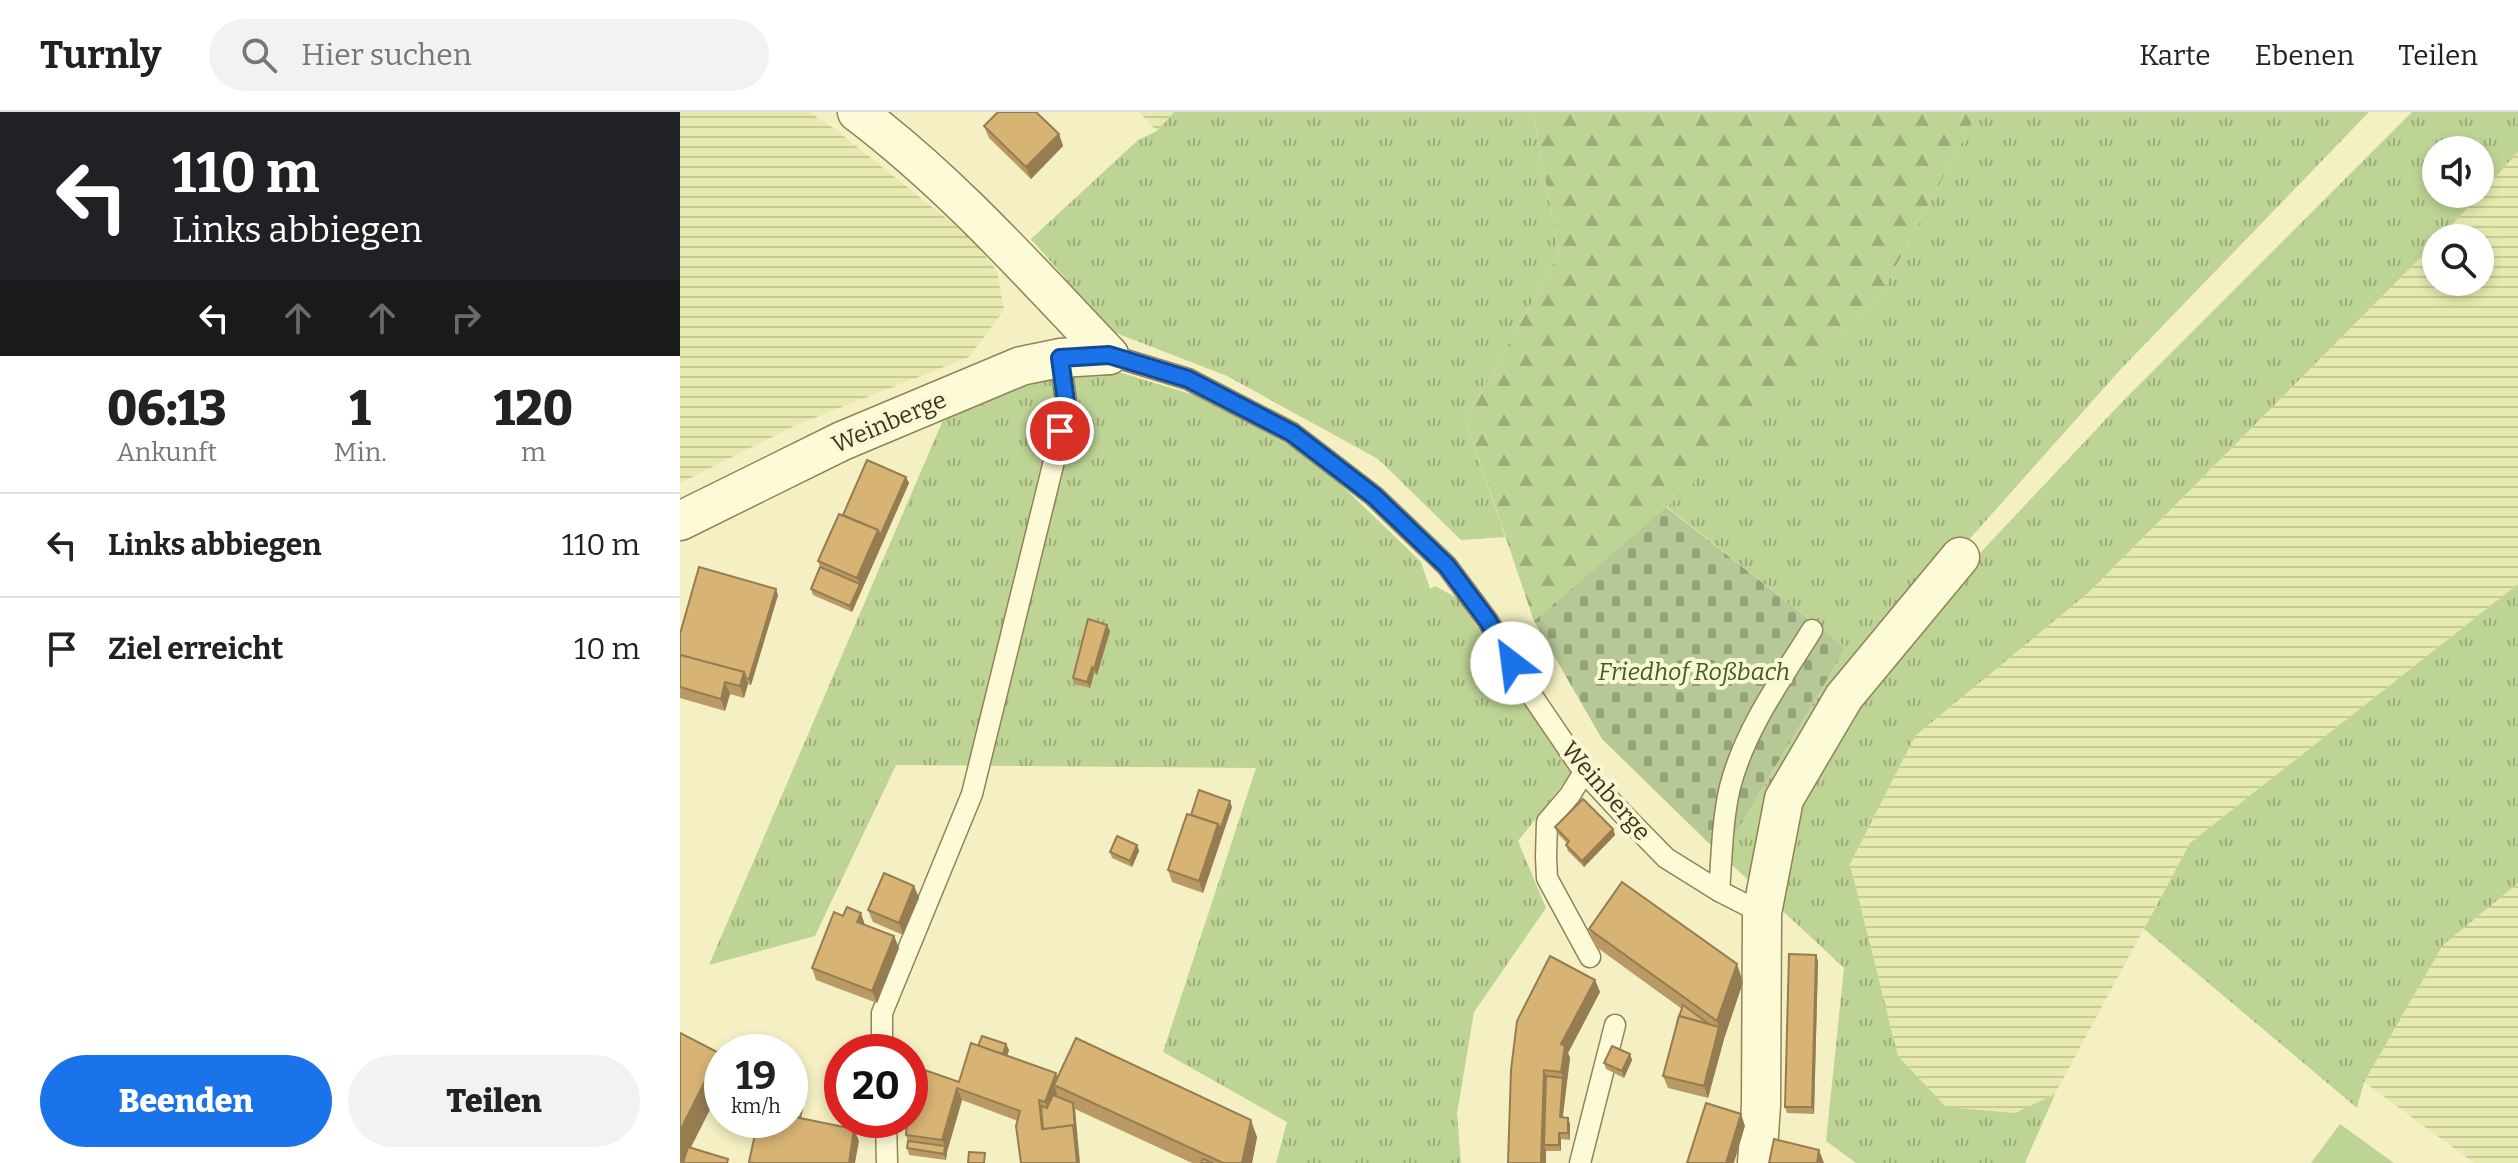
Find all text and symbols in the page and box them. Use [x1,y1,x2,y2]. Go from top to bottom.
search box [209,19,769,91]
text: Turnly [40,32,161,78]
icon: search [237,33,281,77]
text: Hier suchen [301,37,472,73]
text: Karte [2139,39,2211,72]
text: Ebenen [2255,39,2354,72]
text: Teilen [2398,39,2478,72]
map controls [2422,136,2494,296]
button: sound [2422,136,2494,208]
text: 110 m [172,140,319,207]
icon: left [40,144,144,248]
text: Links abbiegen [172,208,423,252]
button: search [2422,224,2494,296]
icon: left [192,296,236,340]
icon: ahead [276,296,320,340]
icon: ahead [360,296,404,340]
icon: right [444,296,488,340]
text: 06:13 [107,380,227,438]
text: 1 [350,380,371,438]
text: 120 [494,380,573,438]
street label: Weinberge [828,385,950,459]
pin [1026,397,1094,465]
icon: arrive [1038,409,1082,453]
text: Ankunft [117,437,217,468]
text: Min. [334,437,387,468]
text: m [521,437,546,468]
icon: left [40,523,84,567]
text: Links abbiegen [108,527,321,563]
text: 110 m [562,527,640,563]
position arrow [1470,621,1554,705]
icon: arrive [40,627,84,671]
text: Ziel erreicht [108,631,283,667]
text: 10 m [574,631,640,667]
park label: Friedhof Roßbach [1598,658,1790,686]
street label: Weinberge [1556,736,1656,846]
speed limit sign: 20 [824,1034,928,1138]
text: 19 [736,1052,776,1100]
button: Beenden [40,1055,332,1147]
button: Teilen [348,1055,640,1147]
text: km/h [731,1094,781,1118]

